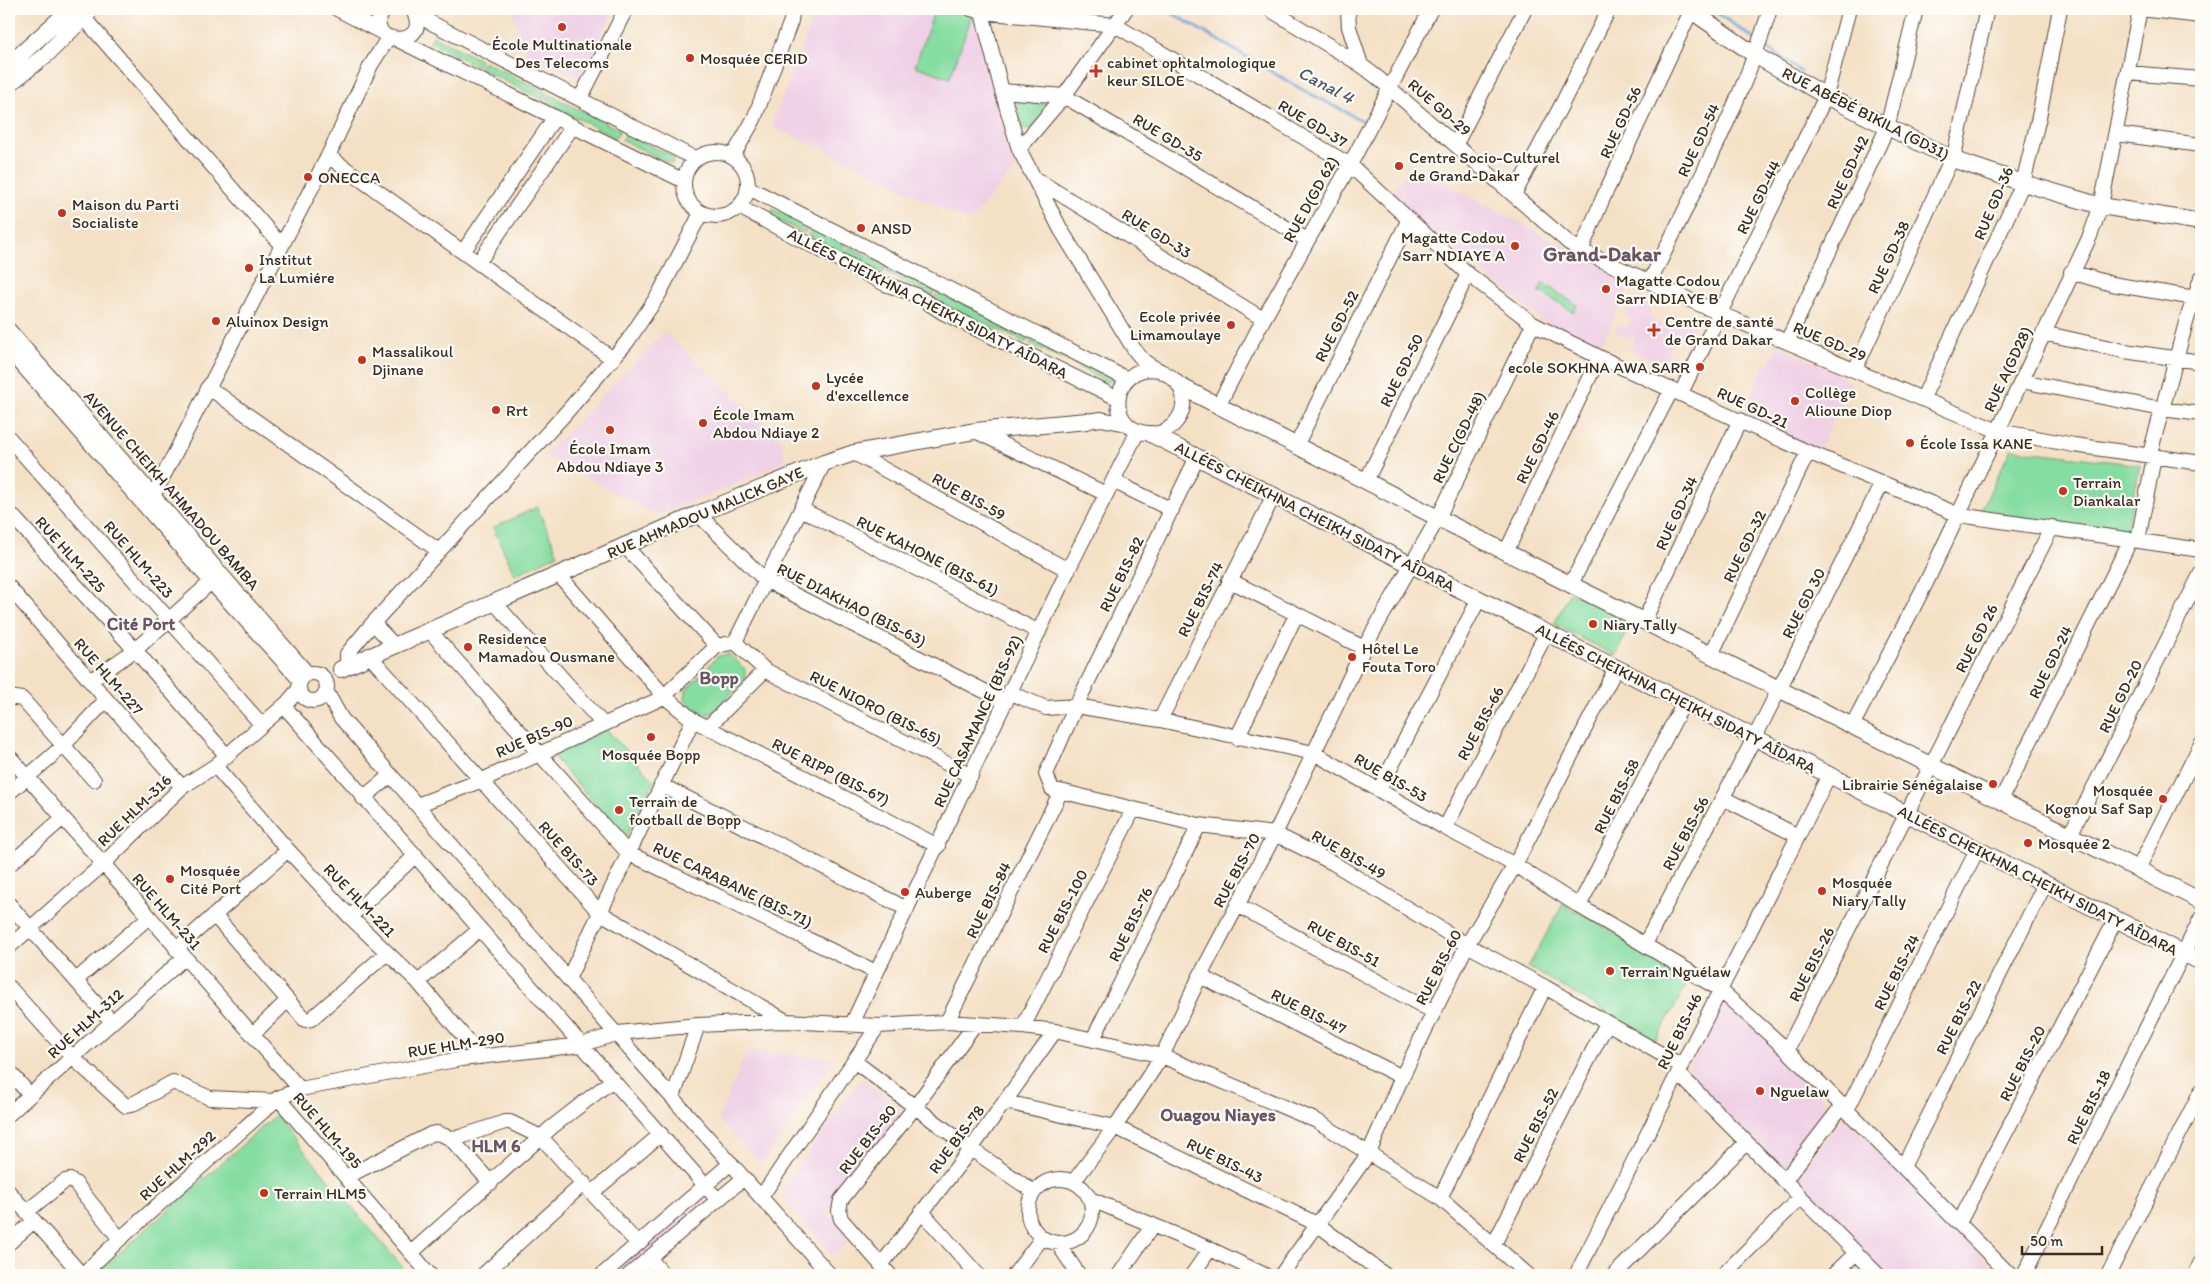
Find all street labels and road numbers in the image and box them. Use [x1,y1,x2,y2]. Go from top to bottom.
street label: RUE ABÉBÉ BIKILA (GD31) [1779,63,1953,164]
street label: RUE GD-29 [1404,75,1475,140]
street label: RUE GD-56 [1595,83,1645,161]
street label: RUE GD-37 [1275,95,1351,152]
street label: RUE GD-54 [1673,100,1724,180]
street label: RUE GD-35 [1129,109,1206,166]
street label: RUE GD-42 [1822,132,1873,212]
street label: RUE D(GD 62) [1279,153,1342,246]
street label: RUE GD-44 [1732,157,1785,237]
street label: RUE GD-36 [1969,164,2017,243]
street label: RUE GD-33 [1118,205,1195,262]
street label: RUE GD-38 [1863,217,1914,297]
street label: ALLÉES CHEIKHNA CHEIKH SIDATY AÎDARA [785,224,1071,383]
street label: RUE GD-52 [1310,287,1363,365]
street label: RUE GD-29 [1790,318,1869,365]
street label: RUE A(GD28) [1979,323,2036,415]
street label: RUE GD-50 [1376,330,1427,410]
street label: RUE GD-21 [1714,383,1792,433]
street label: AVENUE CHEIKH AHMADOU BAMBA [80,387,263,594]
street label: RUE C(GD-48) [1428,388,1489,486]
street label: RUE GD-46 [1512,408,1563,487]
street label: ALLÉES CHEIKHNA CHEIKH SIDATY AÎDARA [1172,437,1458,596]
street label: RUE AHMADOU MALICK GAYE [604,462,807,563]
street label: RUE BIS-59 [929,468,1009,524]
street label: RUE GD-34 [1651,473,1702,553]
street label: RUE GD-32 [1719,506,1770,585]
street label: RUE KAHONE (BIS-61) [854,511,1002,600]
street label: RUE HLM-225 [31,512,110,596]
street label: RUE HLM-223 [100,517,178,602]
street label: RUE BIS-82 [1095,533,1148,615]
street label: RUE BIS-74 [1173,558,1228,640]
street label: RUE DIAKHAO (BIS-63) [774,559,930,650]
street label: RUE GD 30 [1778,565,1829,642]
street label: RUE GD 26 [1951,601,2002,676]
street label: ALLÉES CHEIKHNA CHEIKH SIDATY AÎDARA [1533,619,1819,778]
street label: RUE GD-24 [2025,622,2076,702]
street label: RUE CASAMANCE (BIS-92) [929,632,1026,810]
street label: RUE HLM-227 [70,634,147,719]
street label: RUE GD-20 [2095,656,2146,736]
street label: RUE NIORO (BIS-65) [807,666,945,749]
street label: RUE BIS-66 [1453,683,1508,764]
street label: RUE BIS-90 [493,711,576,762]
street label: RUE RIPP (BIS-67) [769,734,893,809]
street label: RUE BIS-53 [1351,749,1431,806]
street label: RUE BIS-58 [1589,755,1644,837]
street label: RUE HLM-316 [93,770,175,850]
street label: RUE BIS-56 [1658,793,1713,874]
street label: ALLÉES CHEIKHNA CHEIKH SIDATY AÎDARA [1895,801,2181,960]
street label: RUE BIS-73 [534,817,603,890]
street label: RUE BIS-49 [1308,826,1389,883]
street label: RUE BIS-70 [1209,830,1264,911]
street label: RUE CARABANE (BIS-71) [650,838,816,931]
street label: RUE HLM-221 [320,859,400,942]
street label: RUE BIS-84 [962,859,1015,942]
street label: RUE BIS-100 [1033,866,1092,956]
street label: RUE HLM-231 [128,869,206,954]
street label: RUE BIS-76 [1104,884,1157,965]
street label: RUE BIS-51 [1304,916,1384,971]
street label: RUE BIS-26 [1785,924,1838,1005]
street label: RUE BIS-60 [1411,926,1466,1008]
street label: RUE BIS-24 [1869,931,1924,1013]
street label: RUE BIS-22 [1932,976,1986,1058]
street label: RUE HLM-312 [43,984,128,1062]
street label: RUE BIS-47 [1268,984,1350,1039]
street label: RUE BIS-46 [1653,990,1706,1072]
street label: RUE BIS-20 [1995,1022,2050,1104]
street label: RUE HLM-290 [406,1027,506,1062]
street label: RUE BIS-18 [2062,1067,2115,1148]
street label: RUE BIS-52 [1509,1084,1563,1166]
street label: RUE HLM-195 [289,1088,366,1172]
street label: RUE BIS-80 [834,1101,900,1178]
street label: RUE BIS-78 [924,1101,989,1177]
street label: RUE HLM-292 [135,1126,220,1205]
street label: RUE BIS-43 [1183,1134,1266,1187]

